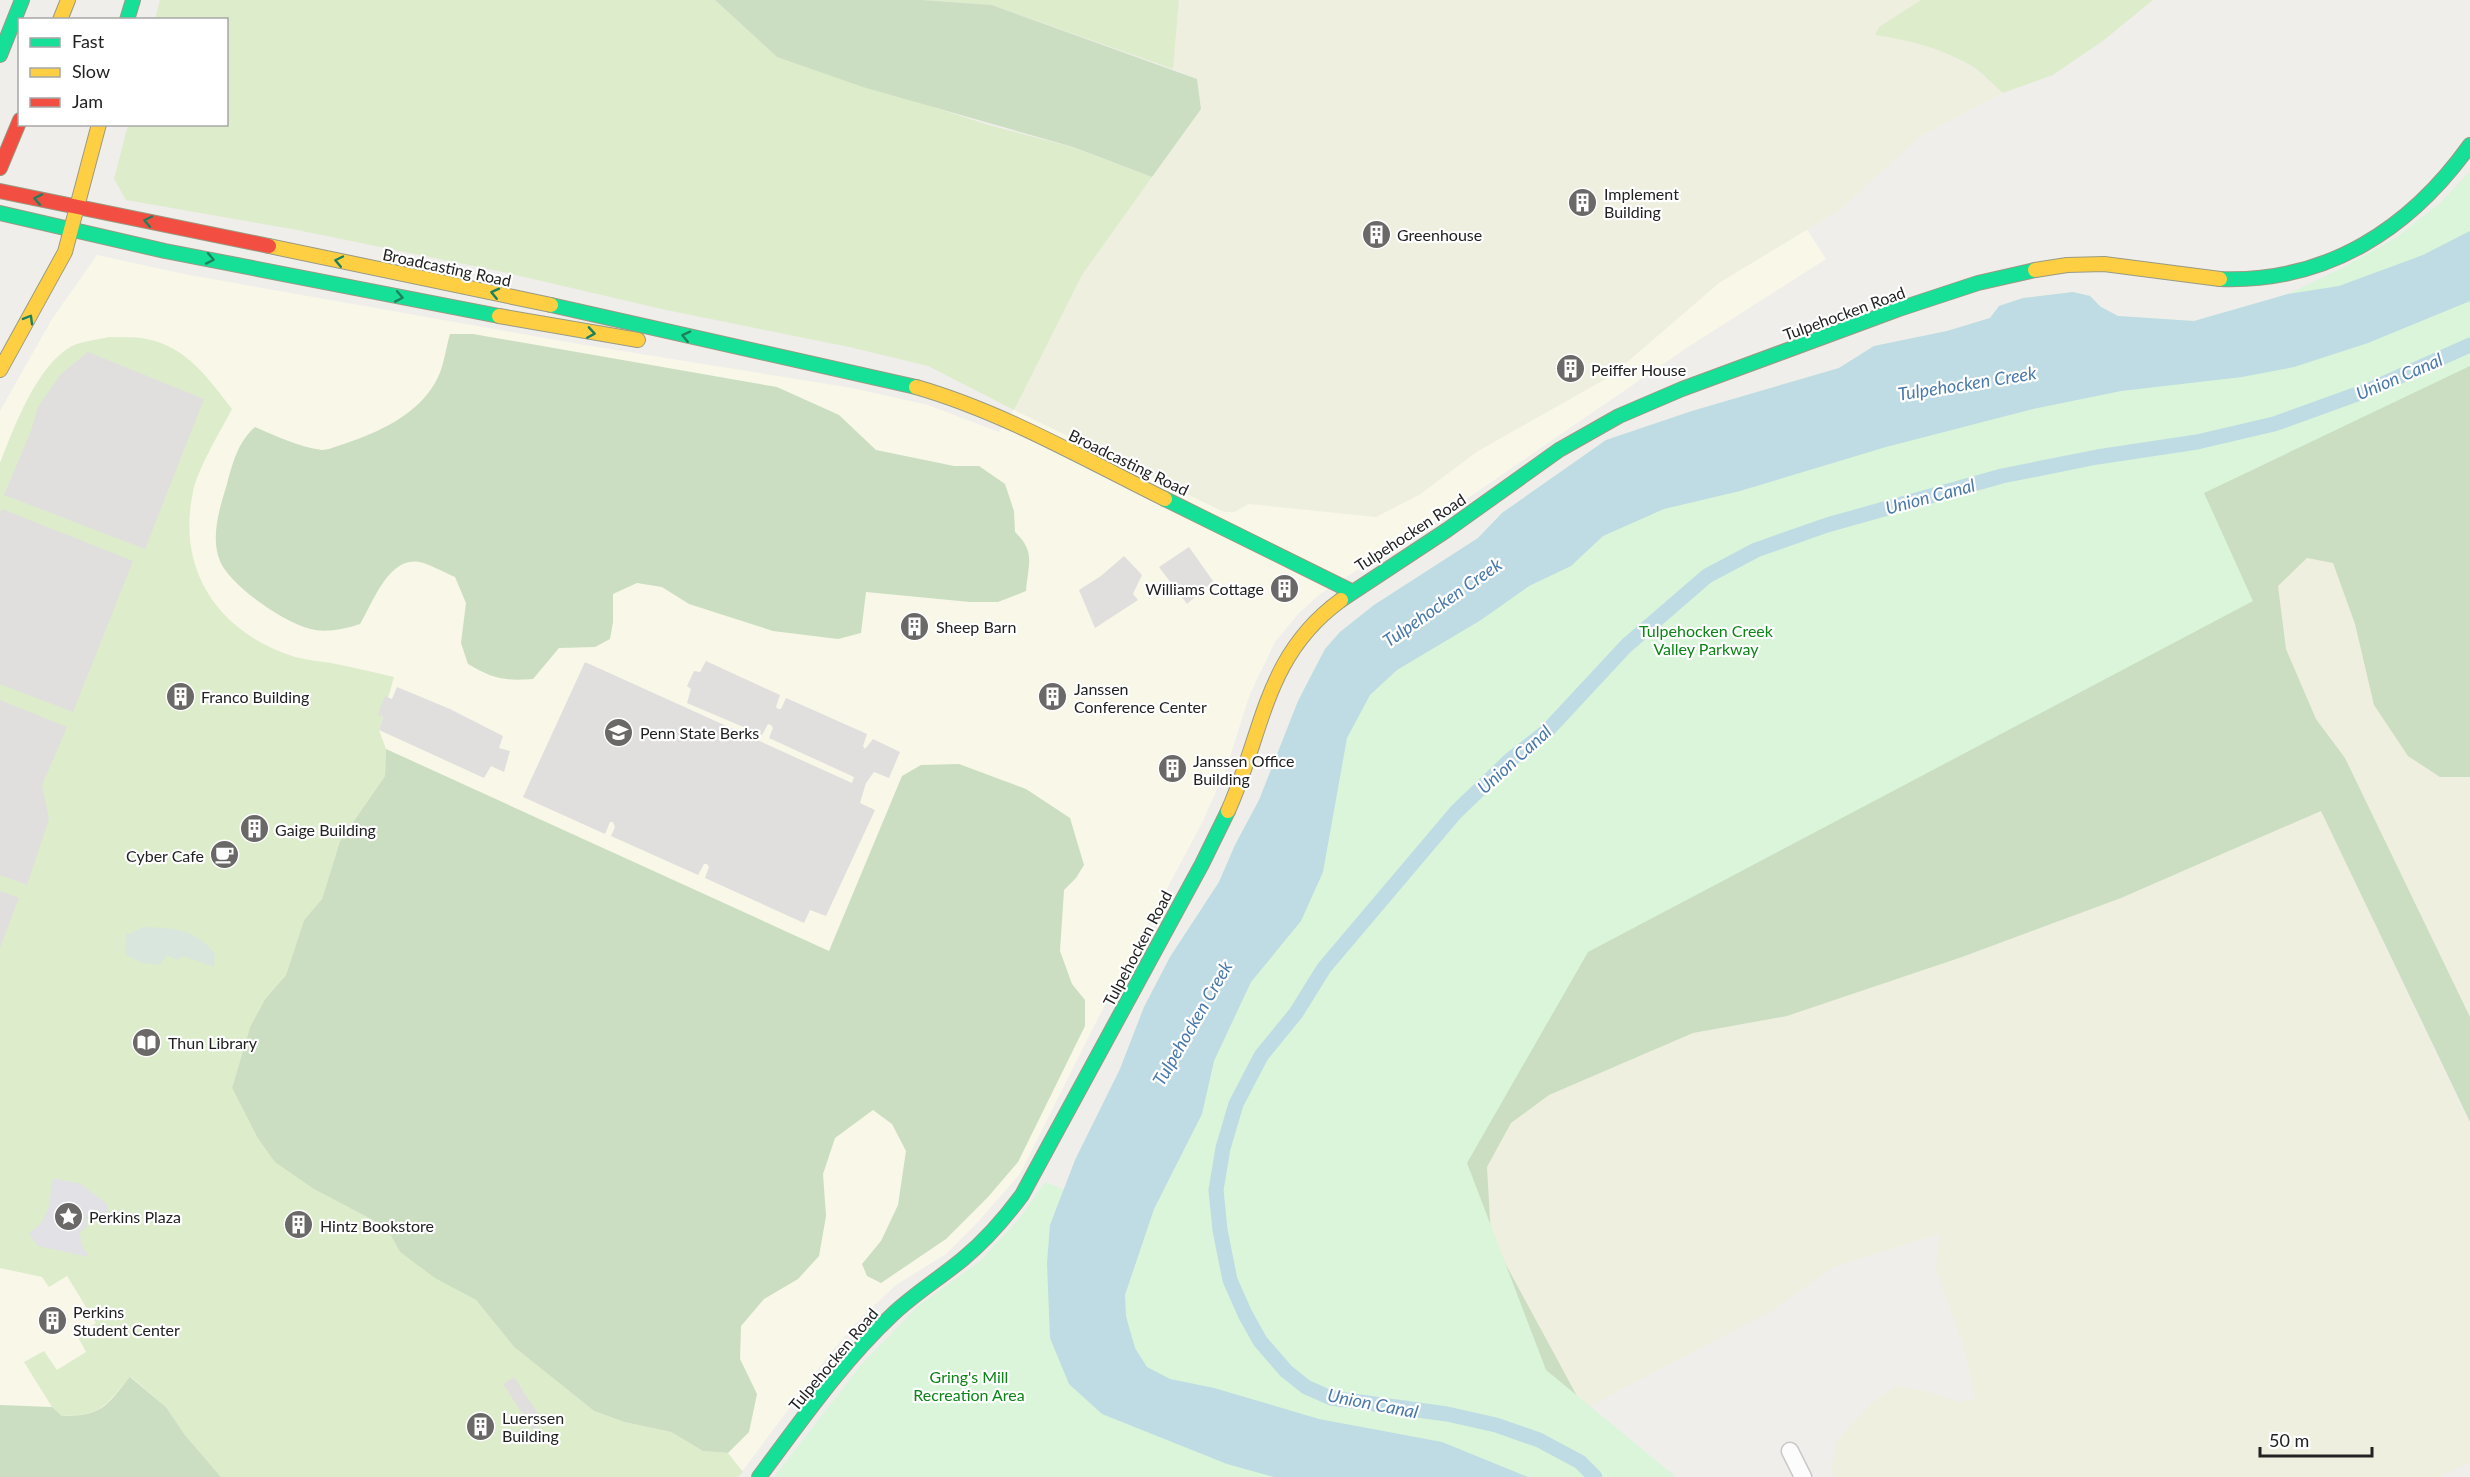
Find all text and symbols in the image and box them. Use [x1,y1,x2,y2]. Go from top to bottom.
legend [18,18,228,126]
text: Fast [72,30,105,52]
text: Slow [72,60,110,82]
text: Jam [72,90,103,112]
place label: Implement Building [1604,184,1679,221]
building icon: Implement Building [1567,186,1599,218]
one-way arrow [34,193,44,206]
one-way arrow [143,215,153,228]
building icon: Greenhouse [1360,218,1392,250]
place label: Greenhouse [1397,225,1482,244]
street label: Broadcasting Road [381,244,513,290]
one-way arrow [205,252,215,265]
one-way arrow [334,255,344,268]
street label: Tulpehocken Road [1781,282,1907,344]
one-way arrow [491,287,501,300]
one-way arrow [394,290,404,303]
one-way arrow [22,315,33,325]
one-way arrow [586,326,595,338]
one-way arrow [681,330,691,343]
water label: Union Canal [2352,348,2446,404]
building icon: Peiffer House [1554,353,1586,385]
place label: Peiffer House [1591,360,1686,379]
water label: Tulpehocken Creek [1896,361,2038,405]
street label: Broadcasting Road [1066,425,1192,499]
water label: Union Canal [1883,473,1977,519]
street label: Tulpehocken Road [1351,489,1469,575]
water label: Tulpehocken Creek [1378,553,1506,651]
building icon: Williams Cottage [1269,572,1301,604]
place label: Williams Cottage [1145,579,1264,598]
building icon: Sheep Barn [899,610,931,642]
place label: Sheep Barn [936,617,1016,636]
park label: Tulpehocken Creek Valley Parkway [1639,621,1774,658]
place label: Janssen Conference Center [1074,679,1207,716]
building icon: Franco Building [164,680,196,712]
building icon: Janssen Conference Center [1037,681,1069,713]
place label: Franco Building [201,687,309,706]
school or university icon: Penn State Berks [603,716,635,748]
water label: Union Canal [1472,720,1556,798]
place label: Penn State Berks [640,723,759,742]
place label: Janssen Office Building [1193,751,1295,788]
building icon: Janssen Office Building [1156,753,1188,785]
building icon: Gaige Building [238,813,270,845]
place label: Gaige Building [275,820,376,839]
cafe icon: Cyber Cafe [209,839,241,871]
place label: Cyber Cafe [126,846,204,865]
street label: Tulpehocken Road [1099,887,1175,1009]
water label: Tulpehocken Creek [1147,956,1237,1089]
library icon: Thun Library [131,1026,163,1058]
place label: Thun Library [168,1033,258,1052]
place icon: Perkins Plaza [52,1200,84,1232]
place label: Perkins Plaza [89,1207,181,1226]
building icon: Hintz Bookstore [283,1209,315,1241]
place label: Hintz Bookstore [320,1216,434,1235]
place label: Perkins Student Center [73,1302,180,1339]
building icon: Perkins Student Center [36,1304,68,1336]
street label: Tulpehocken Road [785,1304,881,1414]
park label: Gring's Mill Recreation Area [913,1367,1025,1404]
water label: Union Canal [1326,1383,1420,1423]
place label: Luerssen Building [502,1408,564,1445]
building icon: Luerssen Building [465,1410,497,1442]
scale bar [2260,1420,2372,1458]
text: 50 m [2269,1429,2309,1451]

